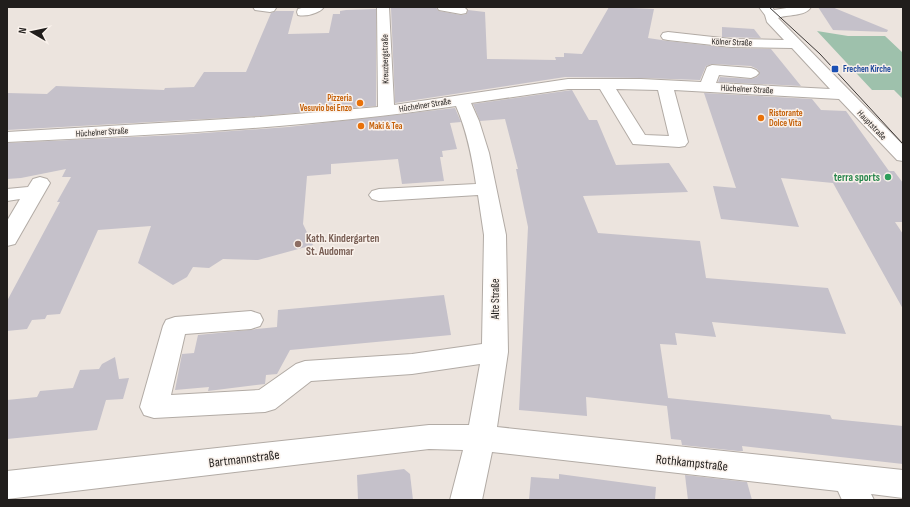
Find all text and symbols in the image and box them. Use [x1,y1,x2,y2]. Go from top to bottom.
north arrow [12,12,52,52]
text: N [16,26,30,34]
street label: Kreuzbergstraße [380,34,391,84]
street label: Kölner Straße [711,36,753,49]
marker: Frechen Kirche [830,64,840,74]
place label: Frechen Kirche [843,64,891,75]
street label: Hüchelner Straße [720,83,774,96]
place label: Pizzeria Vesuvio bei Enzo [300,93,352,114]
street label: Hüchelner Straße [398,96,452,115]
marker: Pizzeria Vesuvio bei Enzo [355,98,365,108]
place label: Ristorante Dolce Vita [769,108,803,129]
street label: Hauptstraße [855,108,889,143]
marker: Ristorante Dolce Vita [756,113,766,123]
marker: Maki & Tea [356,121,366,131]
place label: Maki & Tea [369,121,403,132]
street label: Hüchelner Straße [75,125,129,140]
place label: terra sports [834,171,880,184]
marker: terra sports [883,172,893,182]
place label: Kath. Kindergarten St. Audomar [306,232,380,258]
marker: Kath. Kindergarten St. Audomar [293,239,303,249]
street label: Alte Straße [489,279,502,320]
street label: Bartmannstraße [208,447,280,471]
street label: Rothkampstraße [655,451,729,475]

